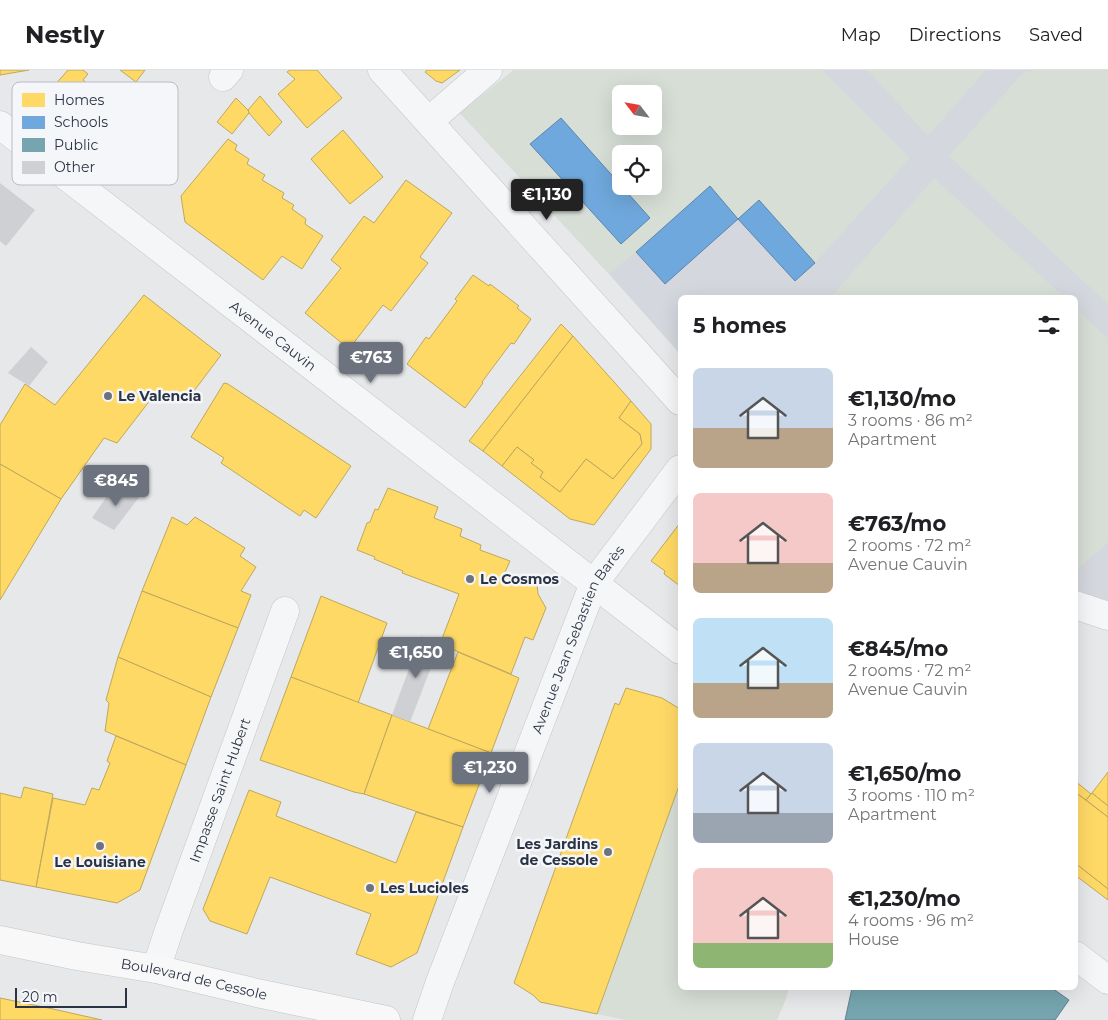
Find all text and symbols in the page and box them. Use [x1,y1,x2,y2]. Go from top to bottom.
text: Nestly [25,20,104,49]
text: Map [841,24,881,46]
text: Directions [909,24,1001,46]
text: Saved [1029,24,1083,46]
legend [12,82,178,185]
north arrow [612,85,662,135]
map controls [612,85,662,195]
text: Homes [54,91,104,109]
text: Schools [54,113,108,131]
text: Public [54,136,98,154]
button: locate [612,145,662,195]
text: Other [54,158,95,176]
pin: €1,130 [506,178,588,221]
text: €1,130 [522,185,572,204]
street label: Avenue Cauvin [226,297,320,375]
icon: filters [1035,311,1063,339]
text: 5 homes [693,313,786,338]
pin: €763 [341,342,401,384]
text: €763 [350,348,392,367]
text: €1,130/mo [848,386,956,411]
place label: Le Valencia [118,387,201,405]
icon: home [733,388,793,448]
marker: Le Valencia [102,390,114,402]
text: 3 rooms · 86 m² [848,411,973,430]
text: Apartment [848,430,937,449]
pin: €845 [86,464,146,507]
text: €845 [94,471,138,490]
text: €763/mo [848,511,946,536]
icon: home [733,513,793,573]
text: 2 rooms · 72 m² [848,536,971,555]
street label: Avenue Jean Sebastien Barès [528,542,628,736]
text: Avenue Cauvin [848,555,968,574]
place label: Le Cosmos [480,570,560,588]
marker: Le Cosmos [464,573,476,585]
pin: €1,650 [375,636,457,679]
text: €845/mo [848,636,948,661]
icon: home [733,638,793,698]
text: €1,650 [389,643,443,662]
text: 2 rooms · 72 m² [848,661,971,680]
text: Avenue Cauvin [848,680,968,699]
street label: Impasse Saint Hubert [185,715,254,865]
pin: €1,230 [449,752,531,794]
text: €1,230 [463,758,517,777]
text: €1,650/mo [848,761,961,786]
icon: home [733,763,793,823]
text: 3 rooms · 110 m² [848,786,975,805]
text: Apartment [848,805,937,824]
place label: Les Jardins de Cessole [516,835,599,869]
marker: Le Louisiane [94,840,106,852]
marker: Les Jardins de Cessole [602,846,614,858]
place label: Le Louisiane [54,853,146,871]
place label: Les Lucioles [380,879,469,897]
marker: Les Lucioles [364,882,376,894]
text: €1,230/mo [848,886,961,911]
icon: home [733,888,793,948]
text: 4 rooms · 96 m² [848,911,974,930]
text: House [848,930,899,949]
street label: Boulevard de Cessole [120,954,269,1004]
scale bar [15,985,128,1008]
text: 20 m [22,988,58,1006]

